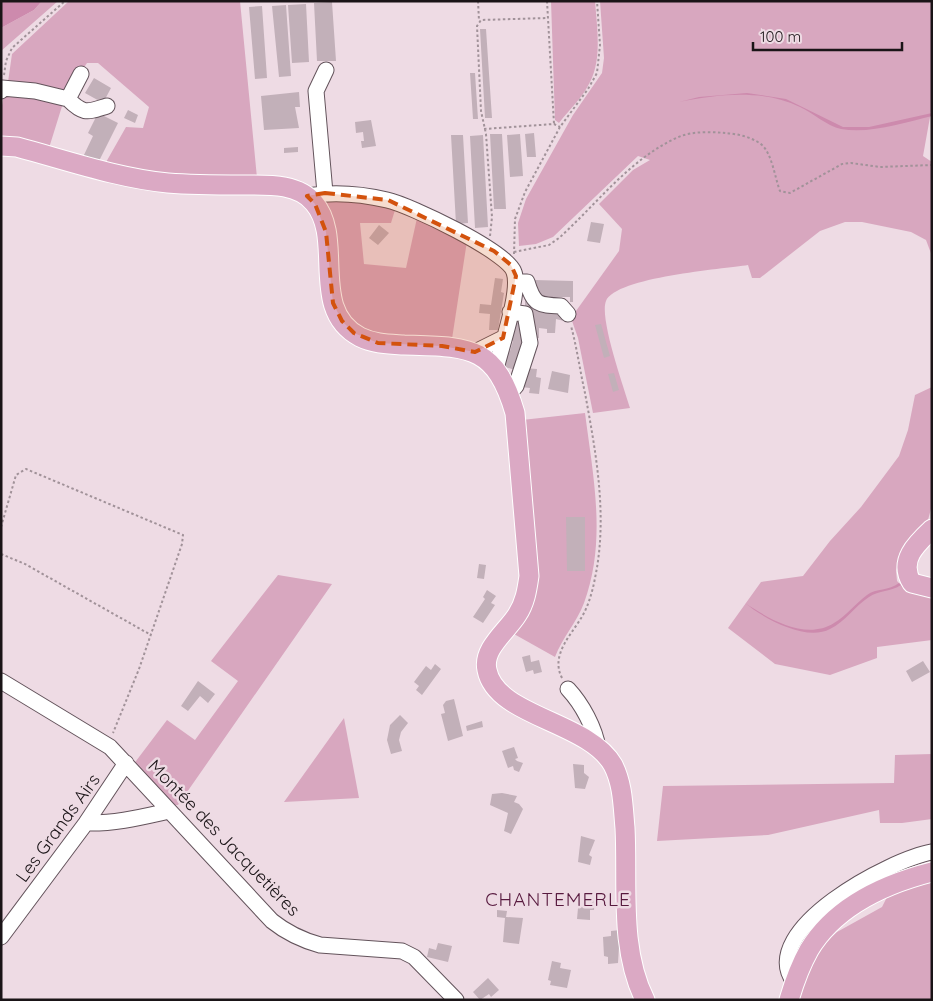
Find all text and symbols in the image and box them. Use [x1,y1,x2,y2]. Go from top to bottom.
scale bar [753,20,902,52]
text: 100 m [760,27,801,46]
street label: Montée des Jacquetières [144,754,305,921]
street label: Les Grands Airs [10,769,105,887]
district label: CHANTEMERLE [485,887,631,911]

